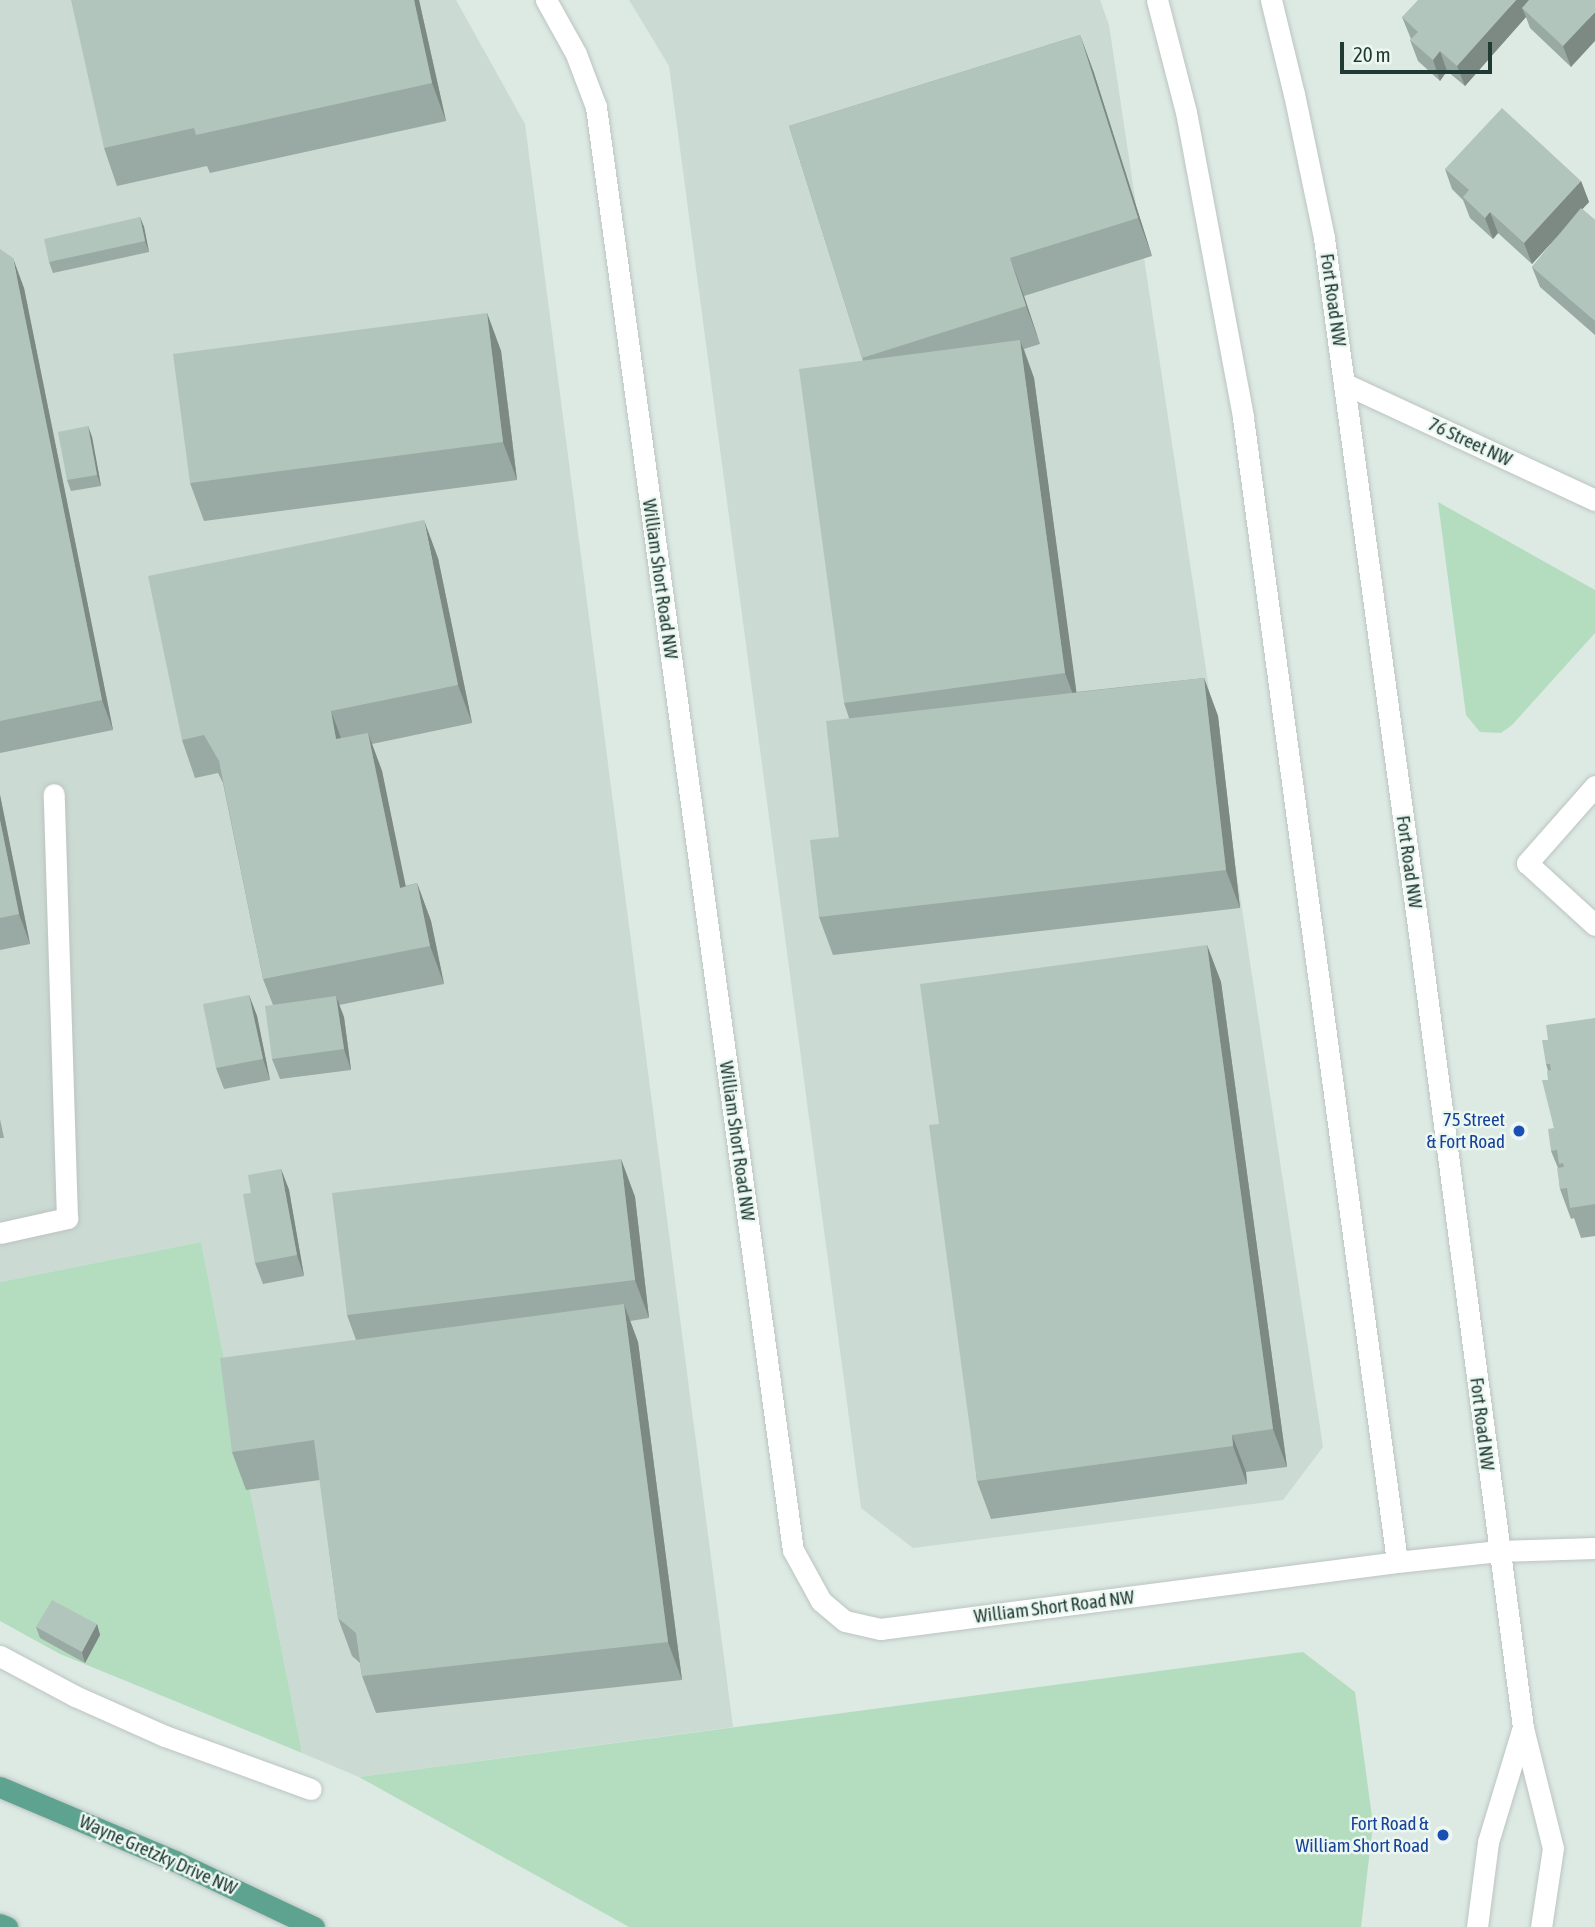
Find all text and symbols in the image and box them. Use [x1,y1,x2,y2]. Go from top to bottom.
scale bar [1343,28,1495,72]
text: 20 m [1353,42,1391,66]
street label: Fort Road NW [1315,252,1351,348]
street label: 76 Street NW [1425,413,1515,471]
street label: William Short Road NW [637,498,683,660]
street label: Fort Road NW [1391,814,1427,910]
street label: William Short Road NW [714,1060,760,1222]
place label: 75 Street & Fort Road [1427,1109,1505,1153]
marker: 75 Street & Fort Road [1511,1123,1527,1139]
street label: Fort Road NW [1465,1376,1499,1472]
street label: William Short Road NW [973,1586,1135,1628]
street label: Wayne Gretzky Drive NW [76,1810,240,1900]
place label: Fort Road & William Short Road [1295,1813,1429,1857]
marker: Fort Road & William Short Road [1435,1827,1451,1843]

